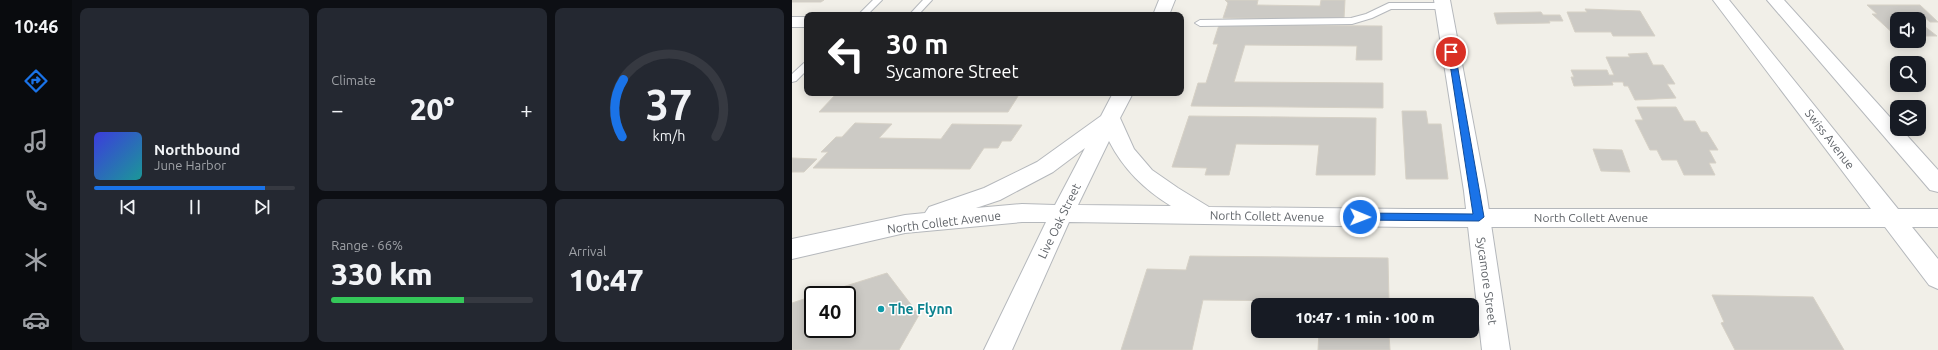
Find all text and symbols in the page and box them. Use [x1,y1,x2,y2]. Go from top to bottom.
map controls [1890,12,1926,136]
button: sound [1890,12,1926,48]
text: 10:46 [13,16,59,36]
icon: left [820,28,872,80]
text: 30 m [886,28,948,59]
pin [1434,35,1468,69]
icon: arrive [1440,41,1462,63]
button: search [1890,56,1926,92]
text: Sycamore Street [886,61,1019,81]
icon: directions [22,67,50,95]
text: Climate [331,73,376,87]
text: 37 [646,81,693,128]
text: 20° [410,92,454,126]
text: − [331,97,344,122]
text: + [520,97,533,122]
button: layers [1890,100,1926,136]
street label: Swiss Avenue [1803,107,1857,171]
icon: music [22,127,50,155]
text: km/h [653,128,686,144]
text: Northbound [154,141,240,158]
text: June Harbor [154,158,226,172]
street label: Live Oak Street [1035,181,1083,261]
icon: phone [22,187,50,215]
icon: previous [117,196,139,218]
icon: pause [184,196,206,218]
icon: next [251,196,273,218]
position arrow [1339,196,1381,238]
street label: North Collett Avenue [886,209,1002,235]
street label: North Collett Avenue [1210,209,1324,223]
street label: North Collett Avenue [1534,211,1648,224]
street label: Sycamore Street [1474,236,1500,326]
text: Range · 66% [331,238,403,252]
text: Arrival [569,244,607,258]
icon: climate [22,246,50,274]
text: 330 km [331,257,433,291]
text: 10:47 [569,263,644,297]
speed limit sign: 40 [804,286,856,338]
place label: The Flynn [889,301,953,317]
marker: The Flynn [876,304,886,314]
icon: car [22,306,50,334]
text: 10:47 · 1 min · 100 m [1295,309,1435,326]

